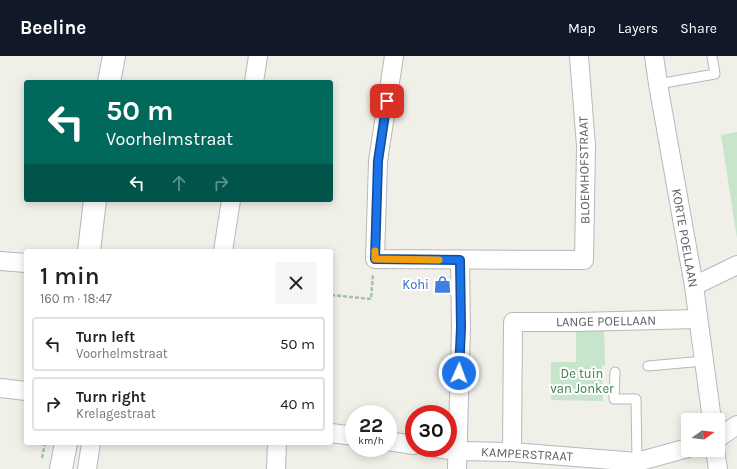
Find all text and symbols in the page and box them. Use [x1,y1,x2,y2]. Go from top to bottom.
text: Beeline [20,17,86,39]
text: Map [568,20,596,37]
text: Layers [618,20,658,37]
text: Share [680,20,717,37]
pin [370,84,404,118]
icon: arrive [376,90,398,112]
text: 50 m [106,94,174,127]
icon: left [40,96,92,148]
street label: BLOEMHOFSTRAAT [576,115,592,224]
text: Voorhelmstraat [106,128,233,150]
icon: left [126,172,148,194]
icon: ahead [168,172,190,194]
icon: right [210,172,232,194]
street label: KORTE POELLAAN [669,187,701,289]
text: 1 min [40,262,100,290]
button: close [275,262,317,304]
shop icon: Kohi [432,274,452,294]
place label: Kohi [402,277,429,292]
text: 160 m · 18:47 [40,291,112,306]
street label: LANGE POELLAAN [556,313,656,329]
text: Turn left [76,328,135,346]
icon: left [42,333,64,355]
text: 50 m [280,335,315,353]
text: Voorhelmstraat [76,346,168,361]
position arrow [438,352,480,394]
park label: De tuin van Jonker [550,366,614,396]
text: Turn right [76,388,146,406]
icon: right [42,393,64,415]
text: 40 m [280,395,315,413]
speed limit sign: 30 [405,405,457,457]
text: Krelagestraat [76,406,156,421]
north arrow [681,413,725,457]
map controls [681,413,725,457]
text: 22 [359,414,383,437]
text: km/h [358,435,384,447]
street label: KAMPERSTRAAT [481,444,574,464]

